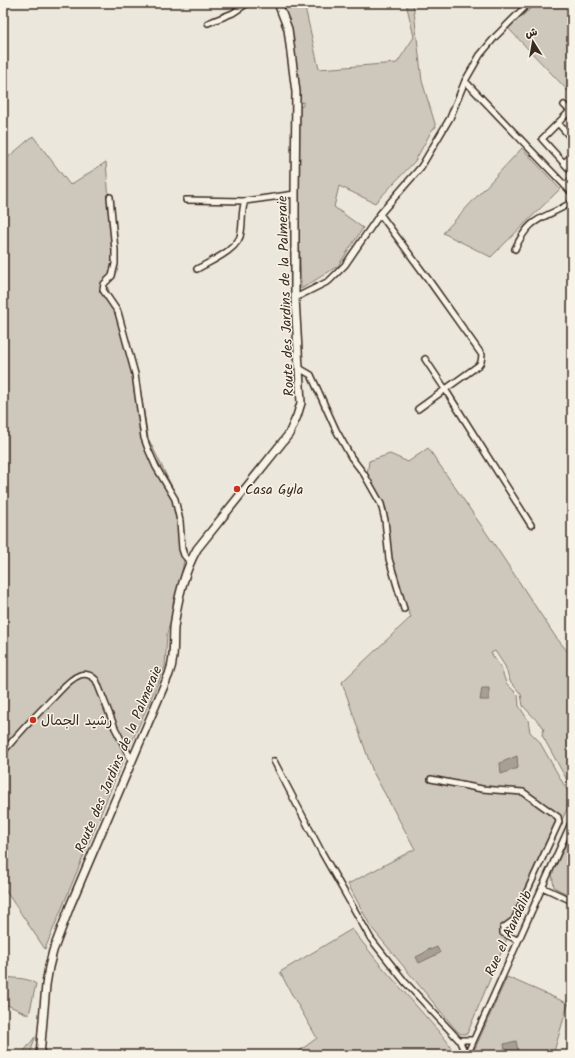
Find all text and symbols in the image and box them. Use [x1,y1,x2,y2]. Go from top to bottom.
north arrow [513,22,553,62]
text: ش [524,23,539,43]
street label: Route des Jardins de la Palmeraie [271,194,300,397]
place label: Casa Gyla [245,479,303,501]
marker: Casa Gyla [232,484,242,494]
street label: Route des Jardins de la Palmeraie [70,662,169,856]
place label: رشيد الجمال [41,710,112,732]
marker: رشيد الجمال [28,715,38,725]
street label: Rue el Aandalib [479,886,539,980]

